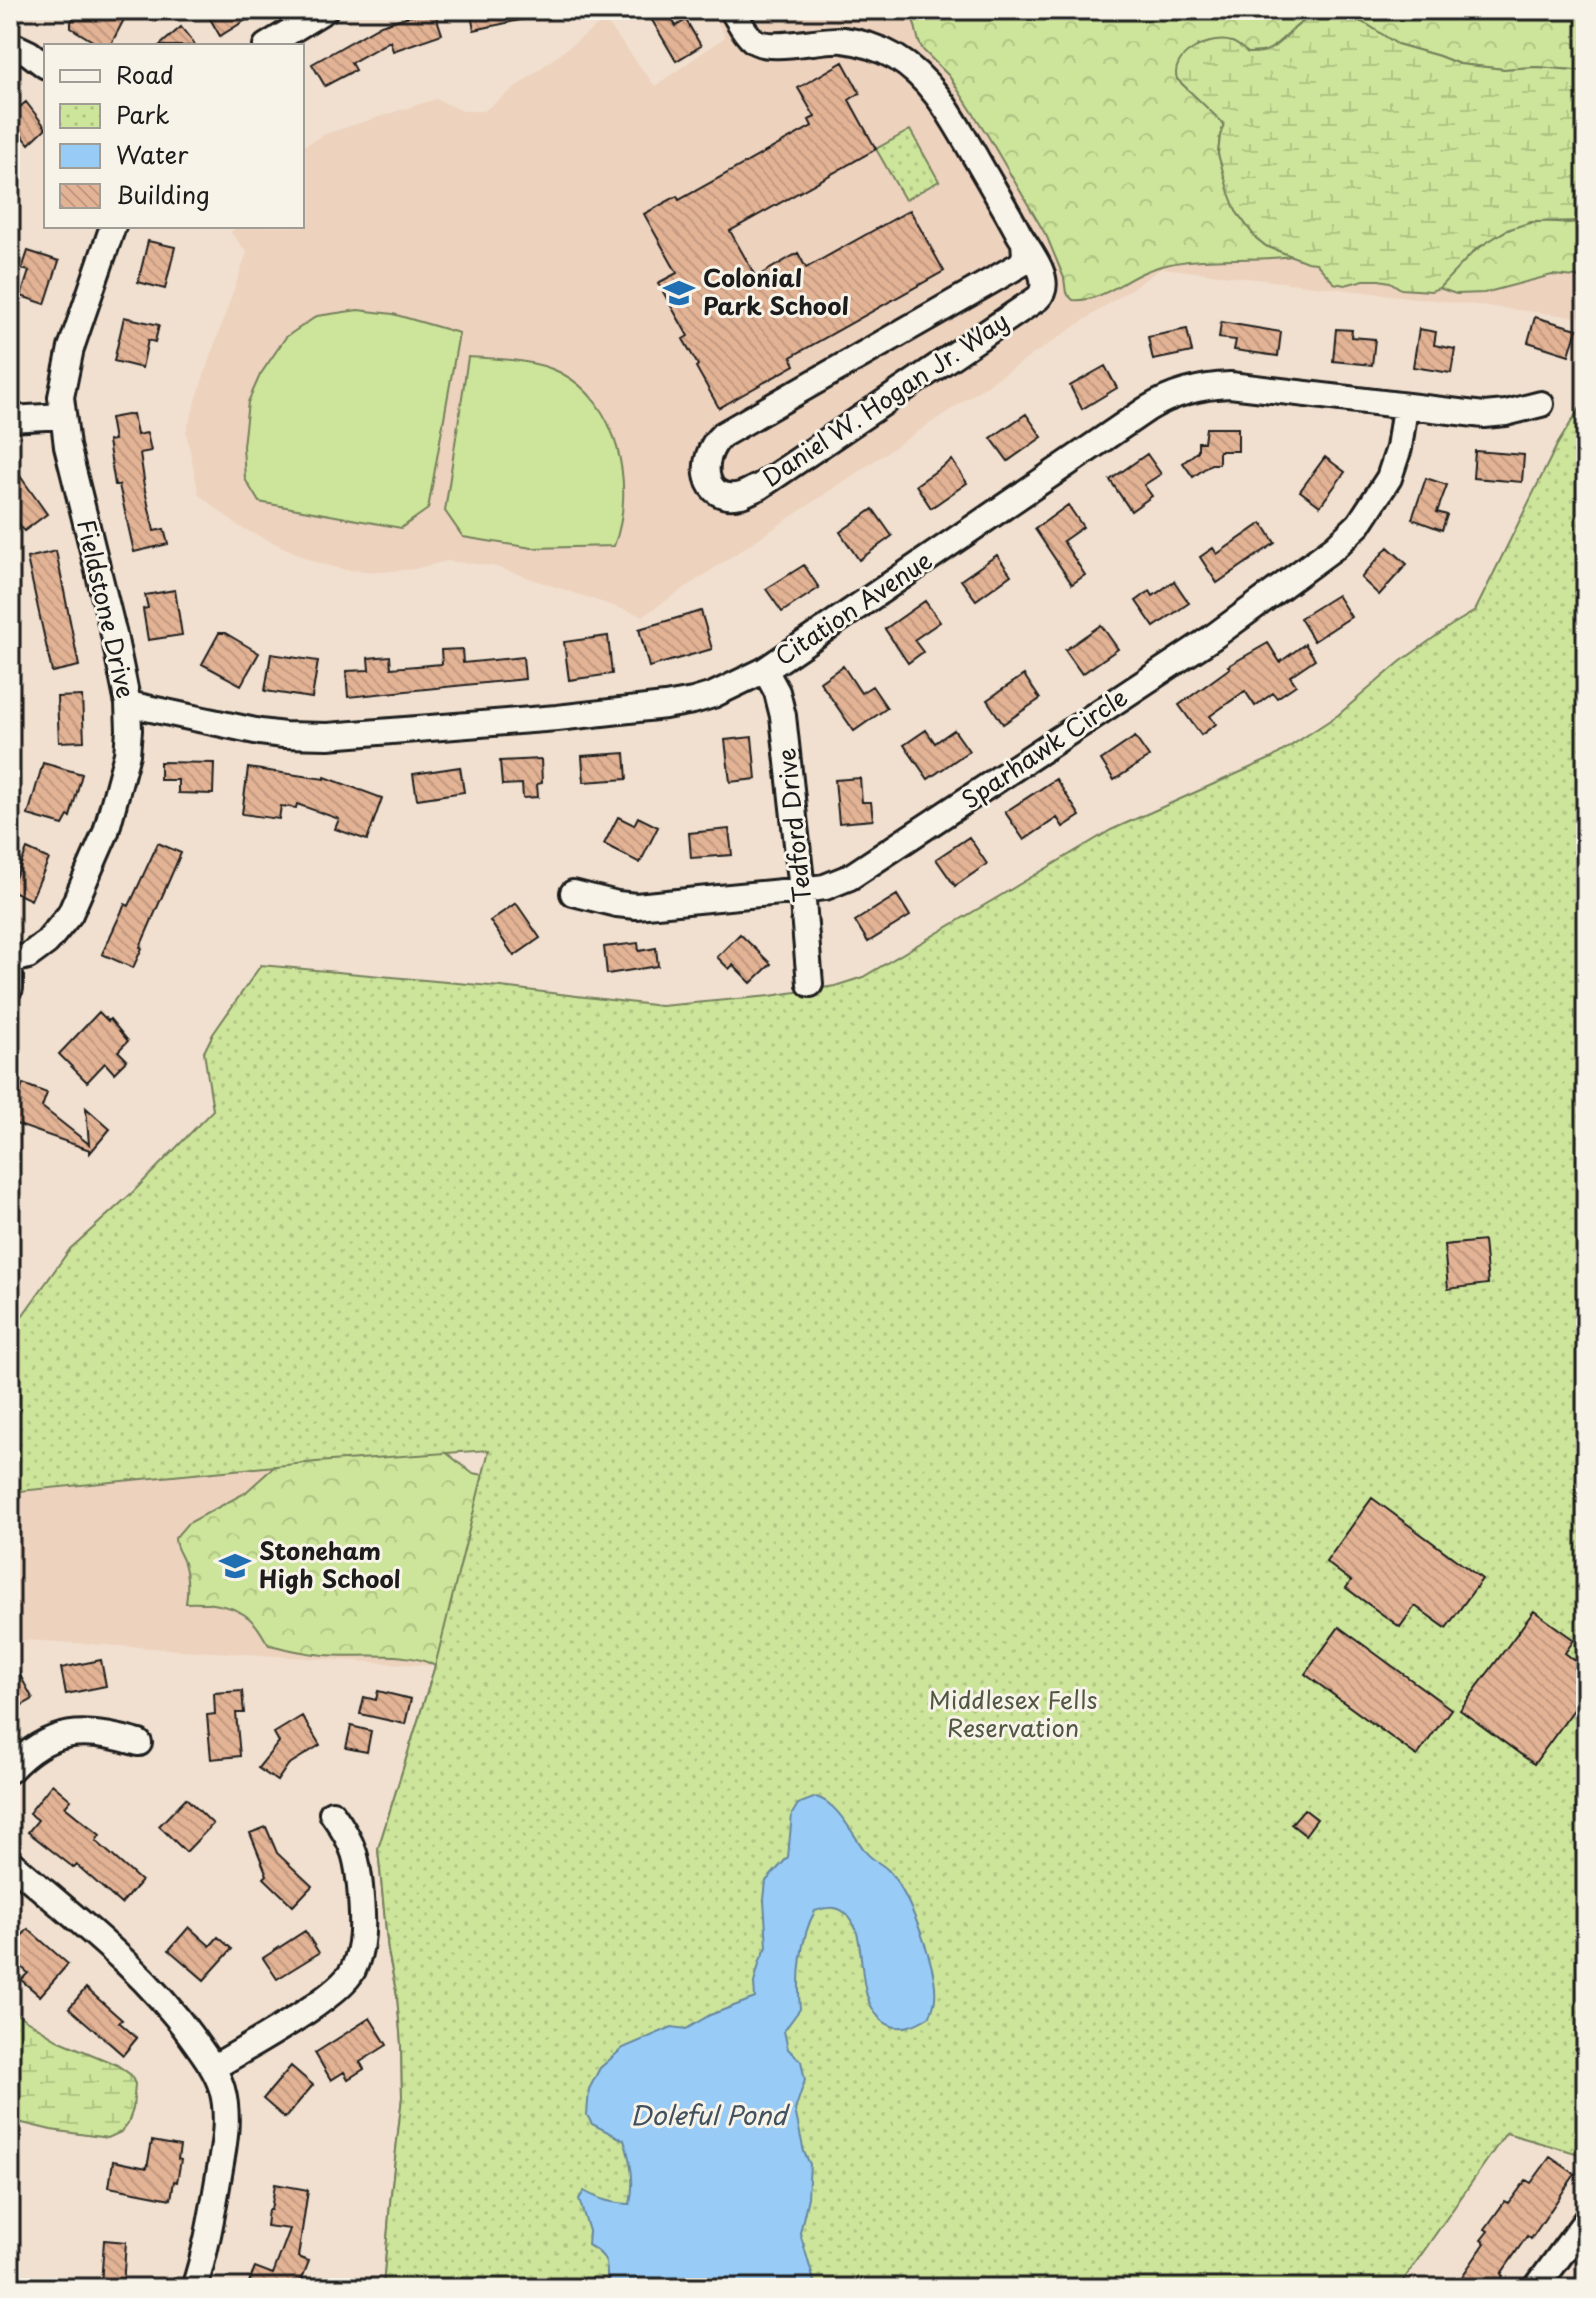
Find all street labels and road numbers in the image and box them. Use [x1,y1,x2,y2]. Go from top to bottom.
street label: Daniel W. Hogan Jr. Way [755,302,1015,494]
street label: Fieldstone Drive [69,516,145,702]
street label: Citation Avenue [767,541,939,673]
street label: Sparhawk Circle [954,678,1134,816]
street label: Tedford Drive [767,746,819,904]

